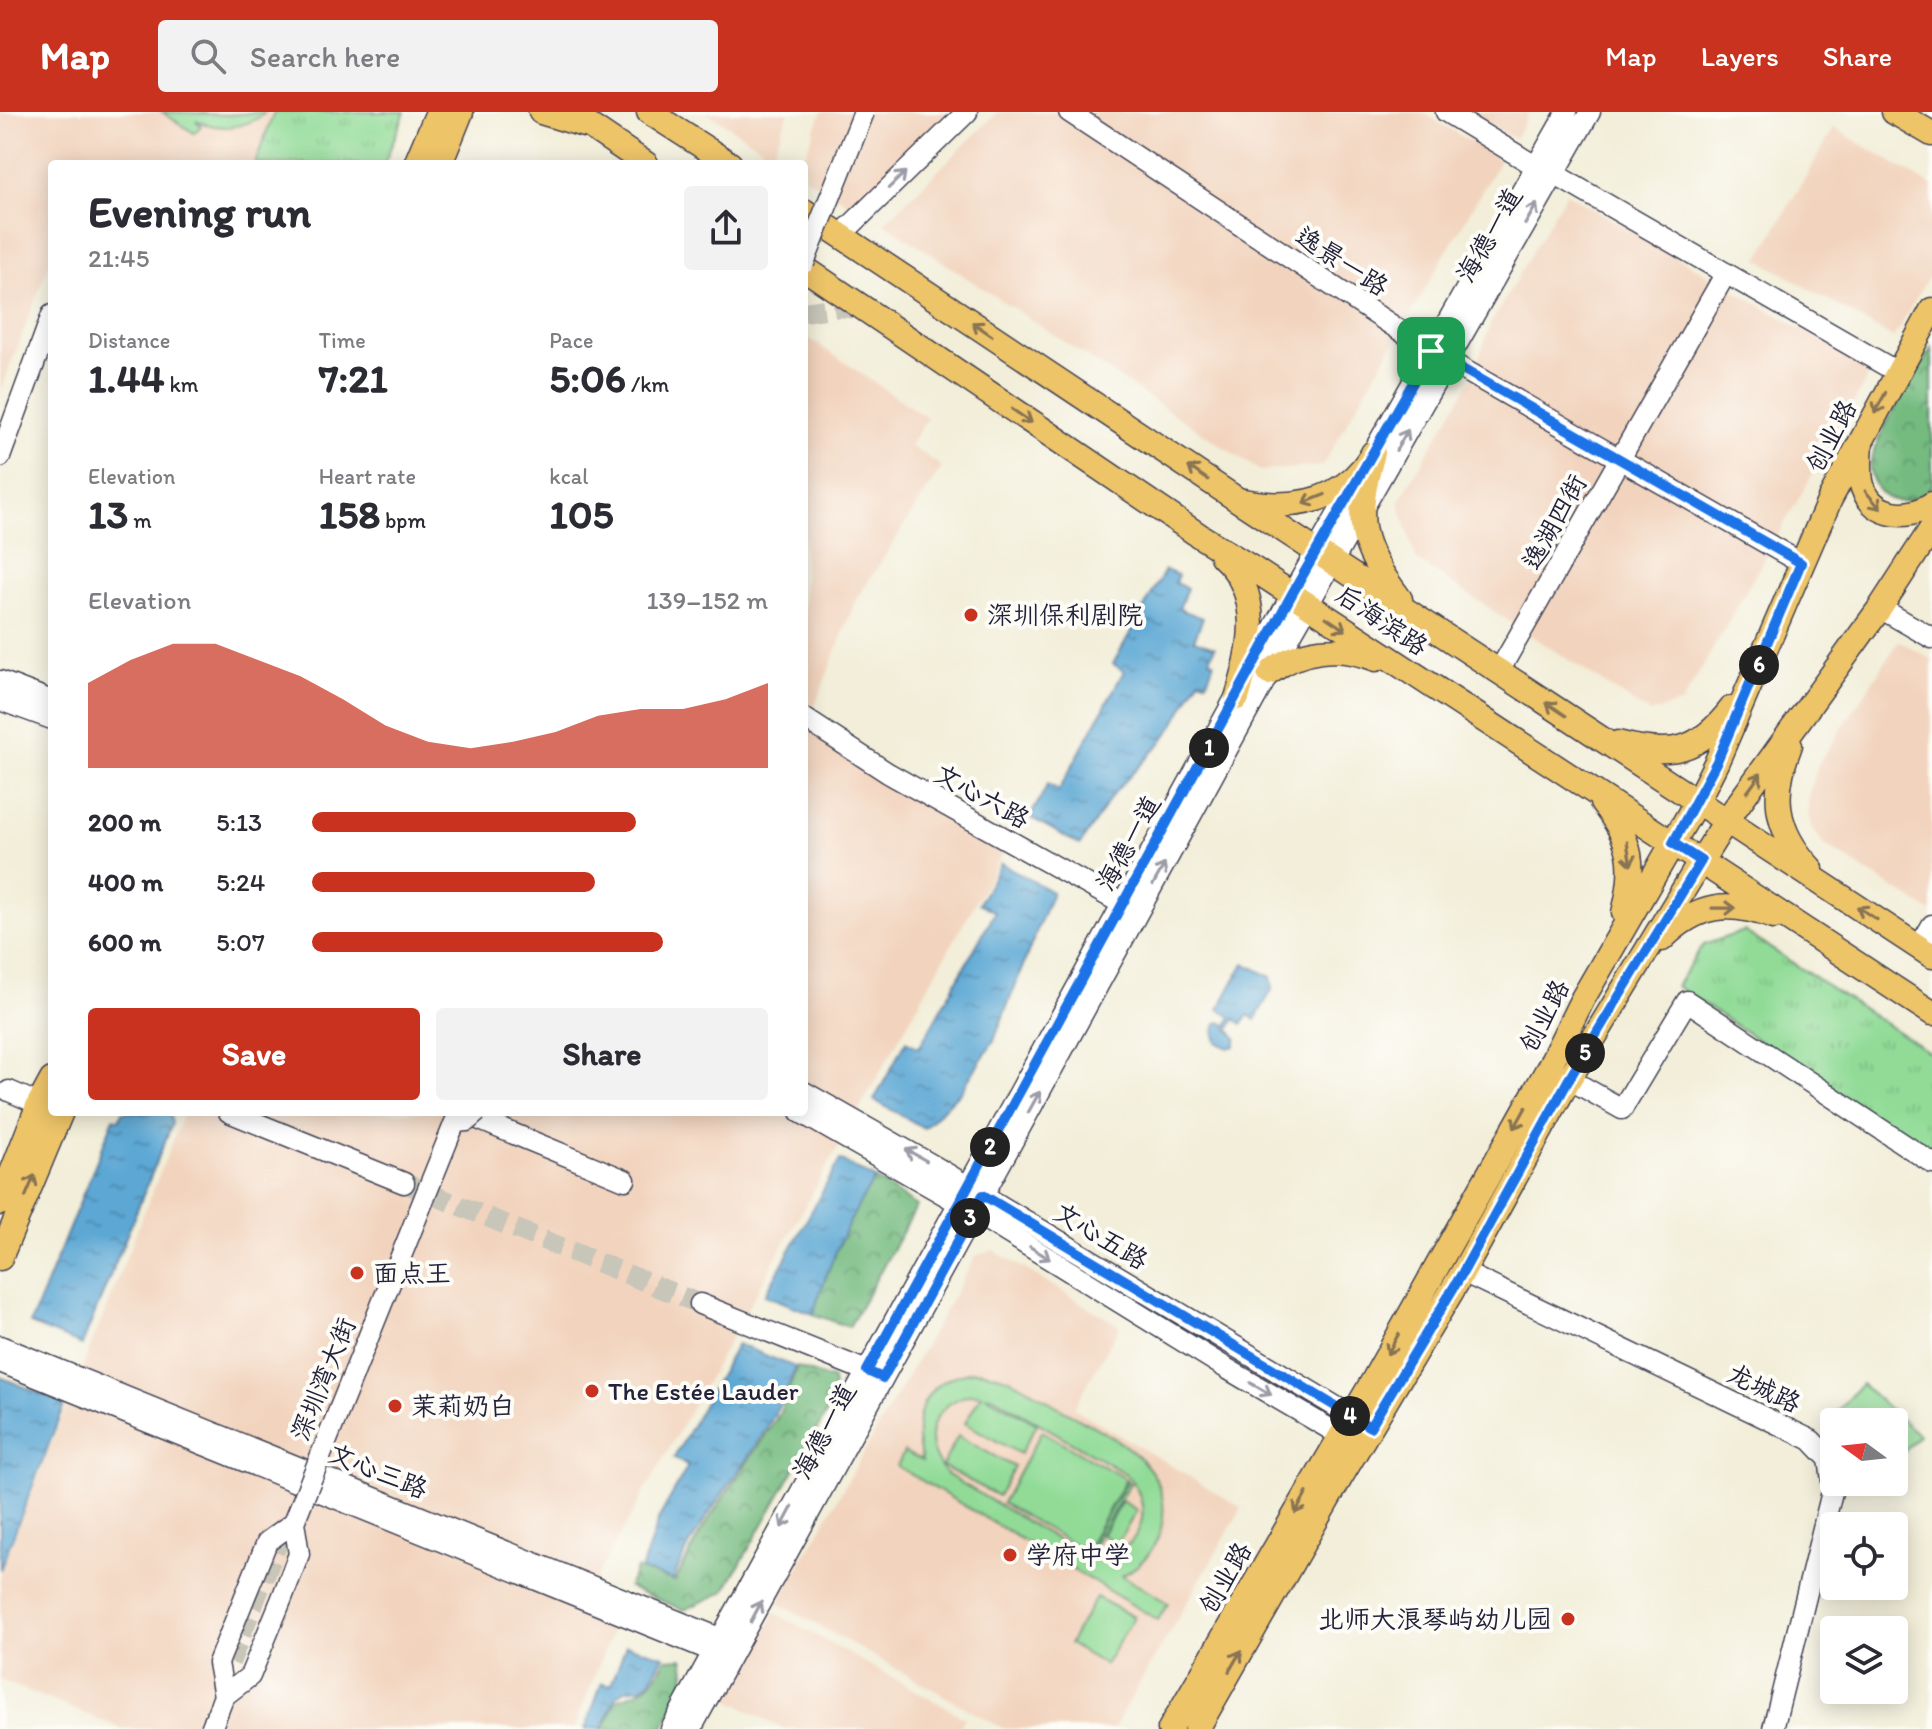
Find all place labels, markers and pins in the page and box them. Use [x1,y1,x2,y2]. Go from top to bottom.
pin [1397,317,1465,385]
place label: 深圳保利剧院 [987,599,1143,631]
marker: 深圳保利剧院 [962,606,980,624]
pin: 6 [1739,645,1779,685]
pin: 1 [1189,728,1229,768]
pin: 5 [1565,1033,1605,1073]
pin: 2 [970,1127,1010,1167]
pin: 3 [950,1198,990,1238]
place label: 面点王 [373,1257,451,1289]
marker: 面点王 [348,1264,366,1282]
place label: The Estée Lauder [608,1375,799,1407]
marker: The Estée Lauder [583,1382,601,1400]
place label: 茉莉奶白 [411,1390,515,1422]
pin: 4 [1330,1396,1370,1436]
marker: 茉莉奶白 [386,1397,404,1415]
place label: 学府中学 [1026,1539,1130,1571]
marker: 学府中学 [1001,1546,1019,1564]
place label: 北师大浪琴屿幼儿园 [1318,1603,1552,1635]
marker: 北师大浪琴屿幼儿园 [1559,1610,1577,1628]

